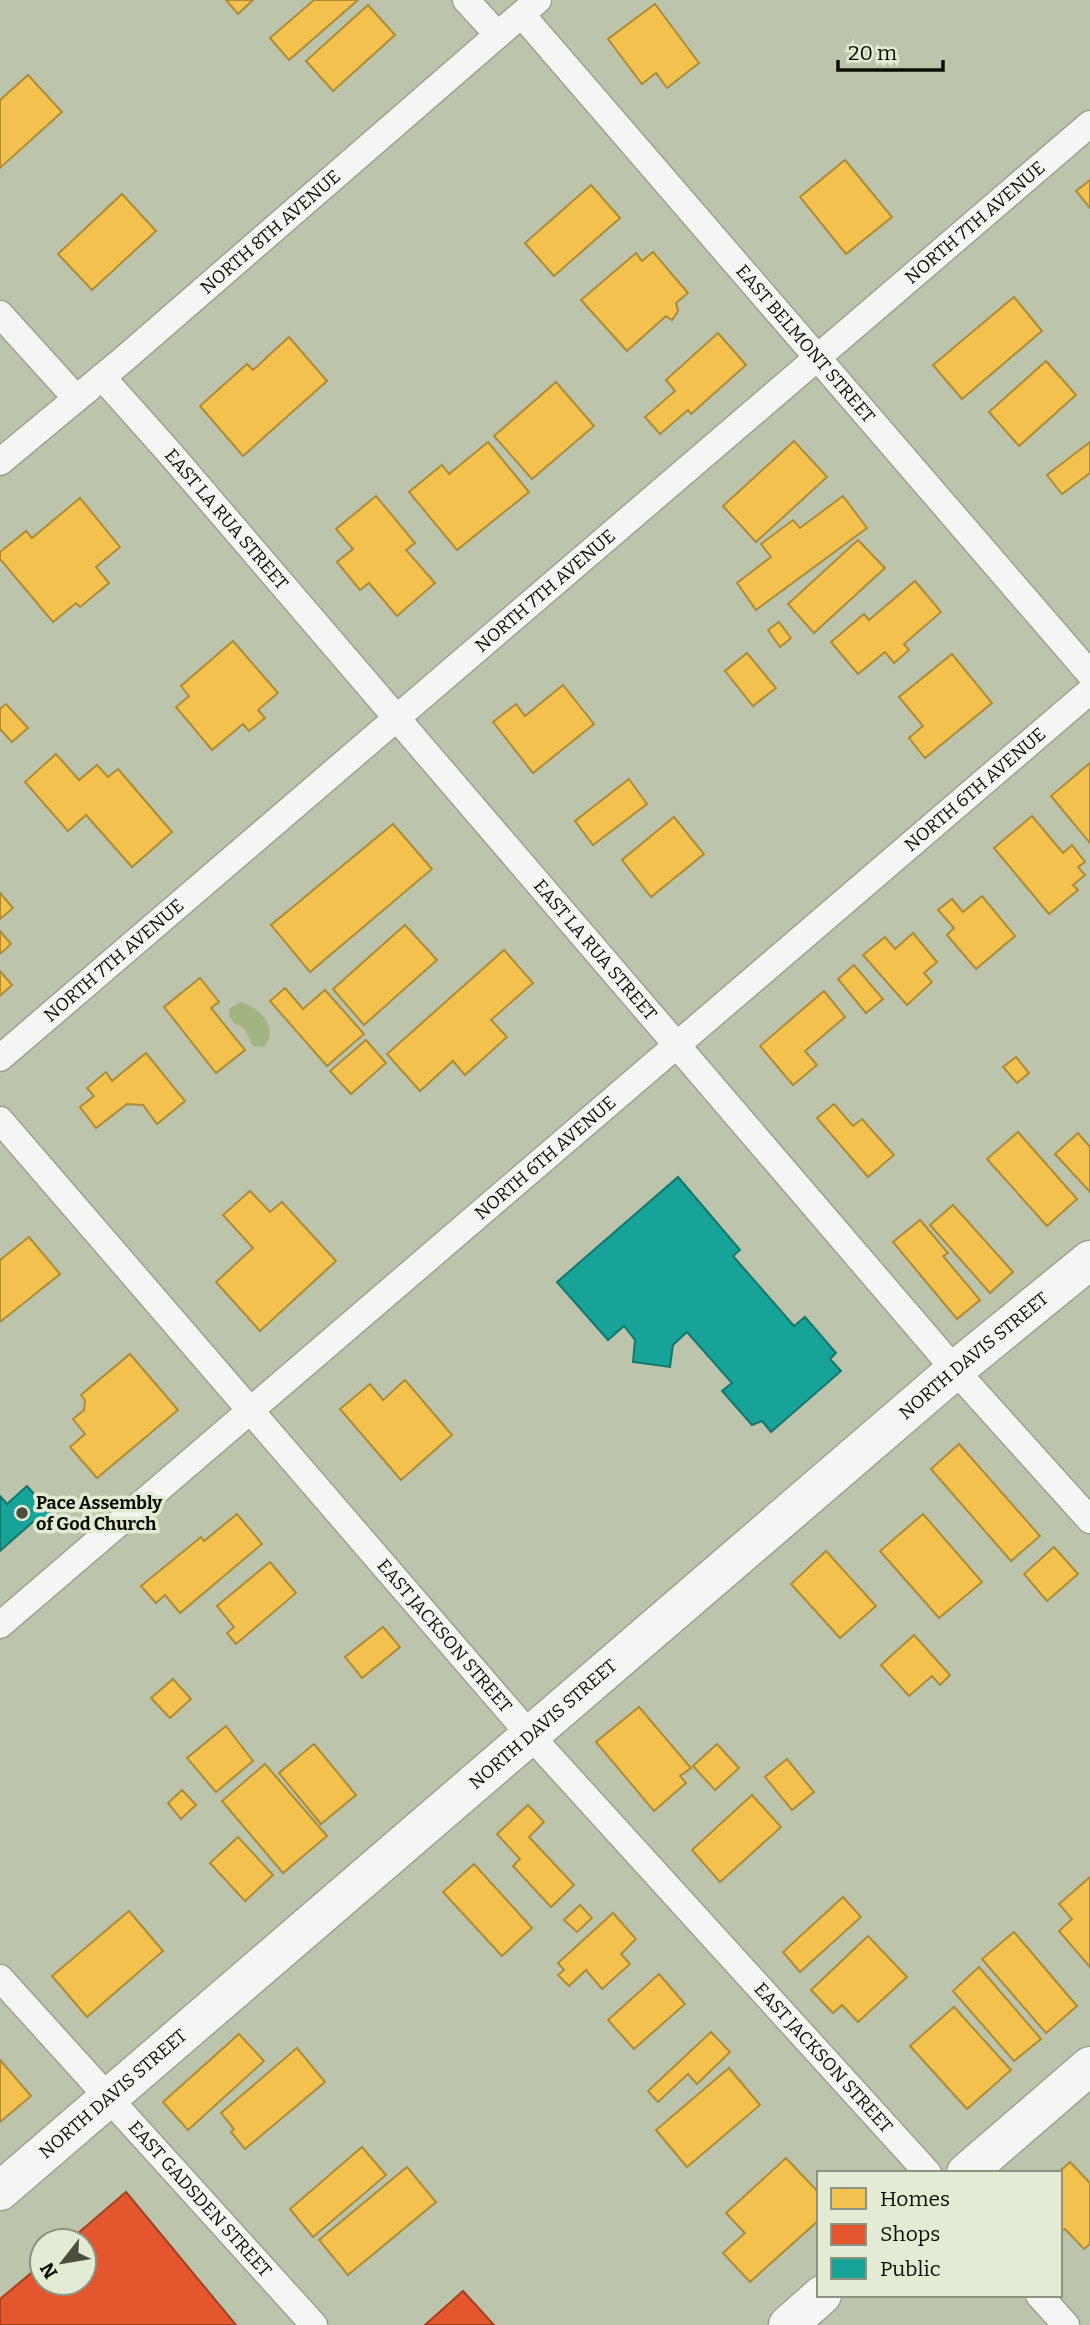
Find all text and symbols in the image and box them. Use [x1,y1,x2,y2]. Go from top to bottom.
scale bar [838,28,943,72]
text: 20 m [848,40,897,66]
street label: NORTH 7TH AVENUE [901,157,1049,289]
street label: NORTH 8TH AVENUE [196,165,345,299]
street label: EAST BELMONT STREET [731,260,880,428]
street label: EAST LA RUA STREET [160,444,293,595]
street label: NORTH 7TH AVENUE [471,525,620,657]
street label: NORTH 6TH AVENUE [900,723,1050,856]
street label: EAST LA RUA STREET [529,875,662,1025]
street label: NORTH 7TH AVENUE [39,894,188,1026]
street label: NORTH 6TH AVENUE [470,1091,620,1224]
street label: NORTH DAVIS STREET [895,1287,1053,1424]
place label: Pace Assembly of God Church [36,1492,163,1535]
marker: Pace Assembly of God Church [14,1505,30,1521]
street label: EAST JACKSON STREET [373,1555,517,1717]
street label: NORTH DAVIS STREET [465,1654,622,1794]
street label: EAST JACKSON STREET [750,1978,897,2138]
street label: NORTH DAVIS STREET [35,2024,192,2163]
street label: EAST GADSDEN STREET [124,2116,276,2282]
legend [817,2171,1062,2297]
text: Homes [880,2186,950,2212]
text: Shops [880,2221,940,2247]
north arrow [28,2227,98,2297]
text: Public [880,2256,941,2282]
text: N [35,2258,62,2283]

